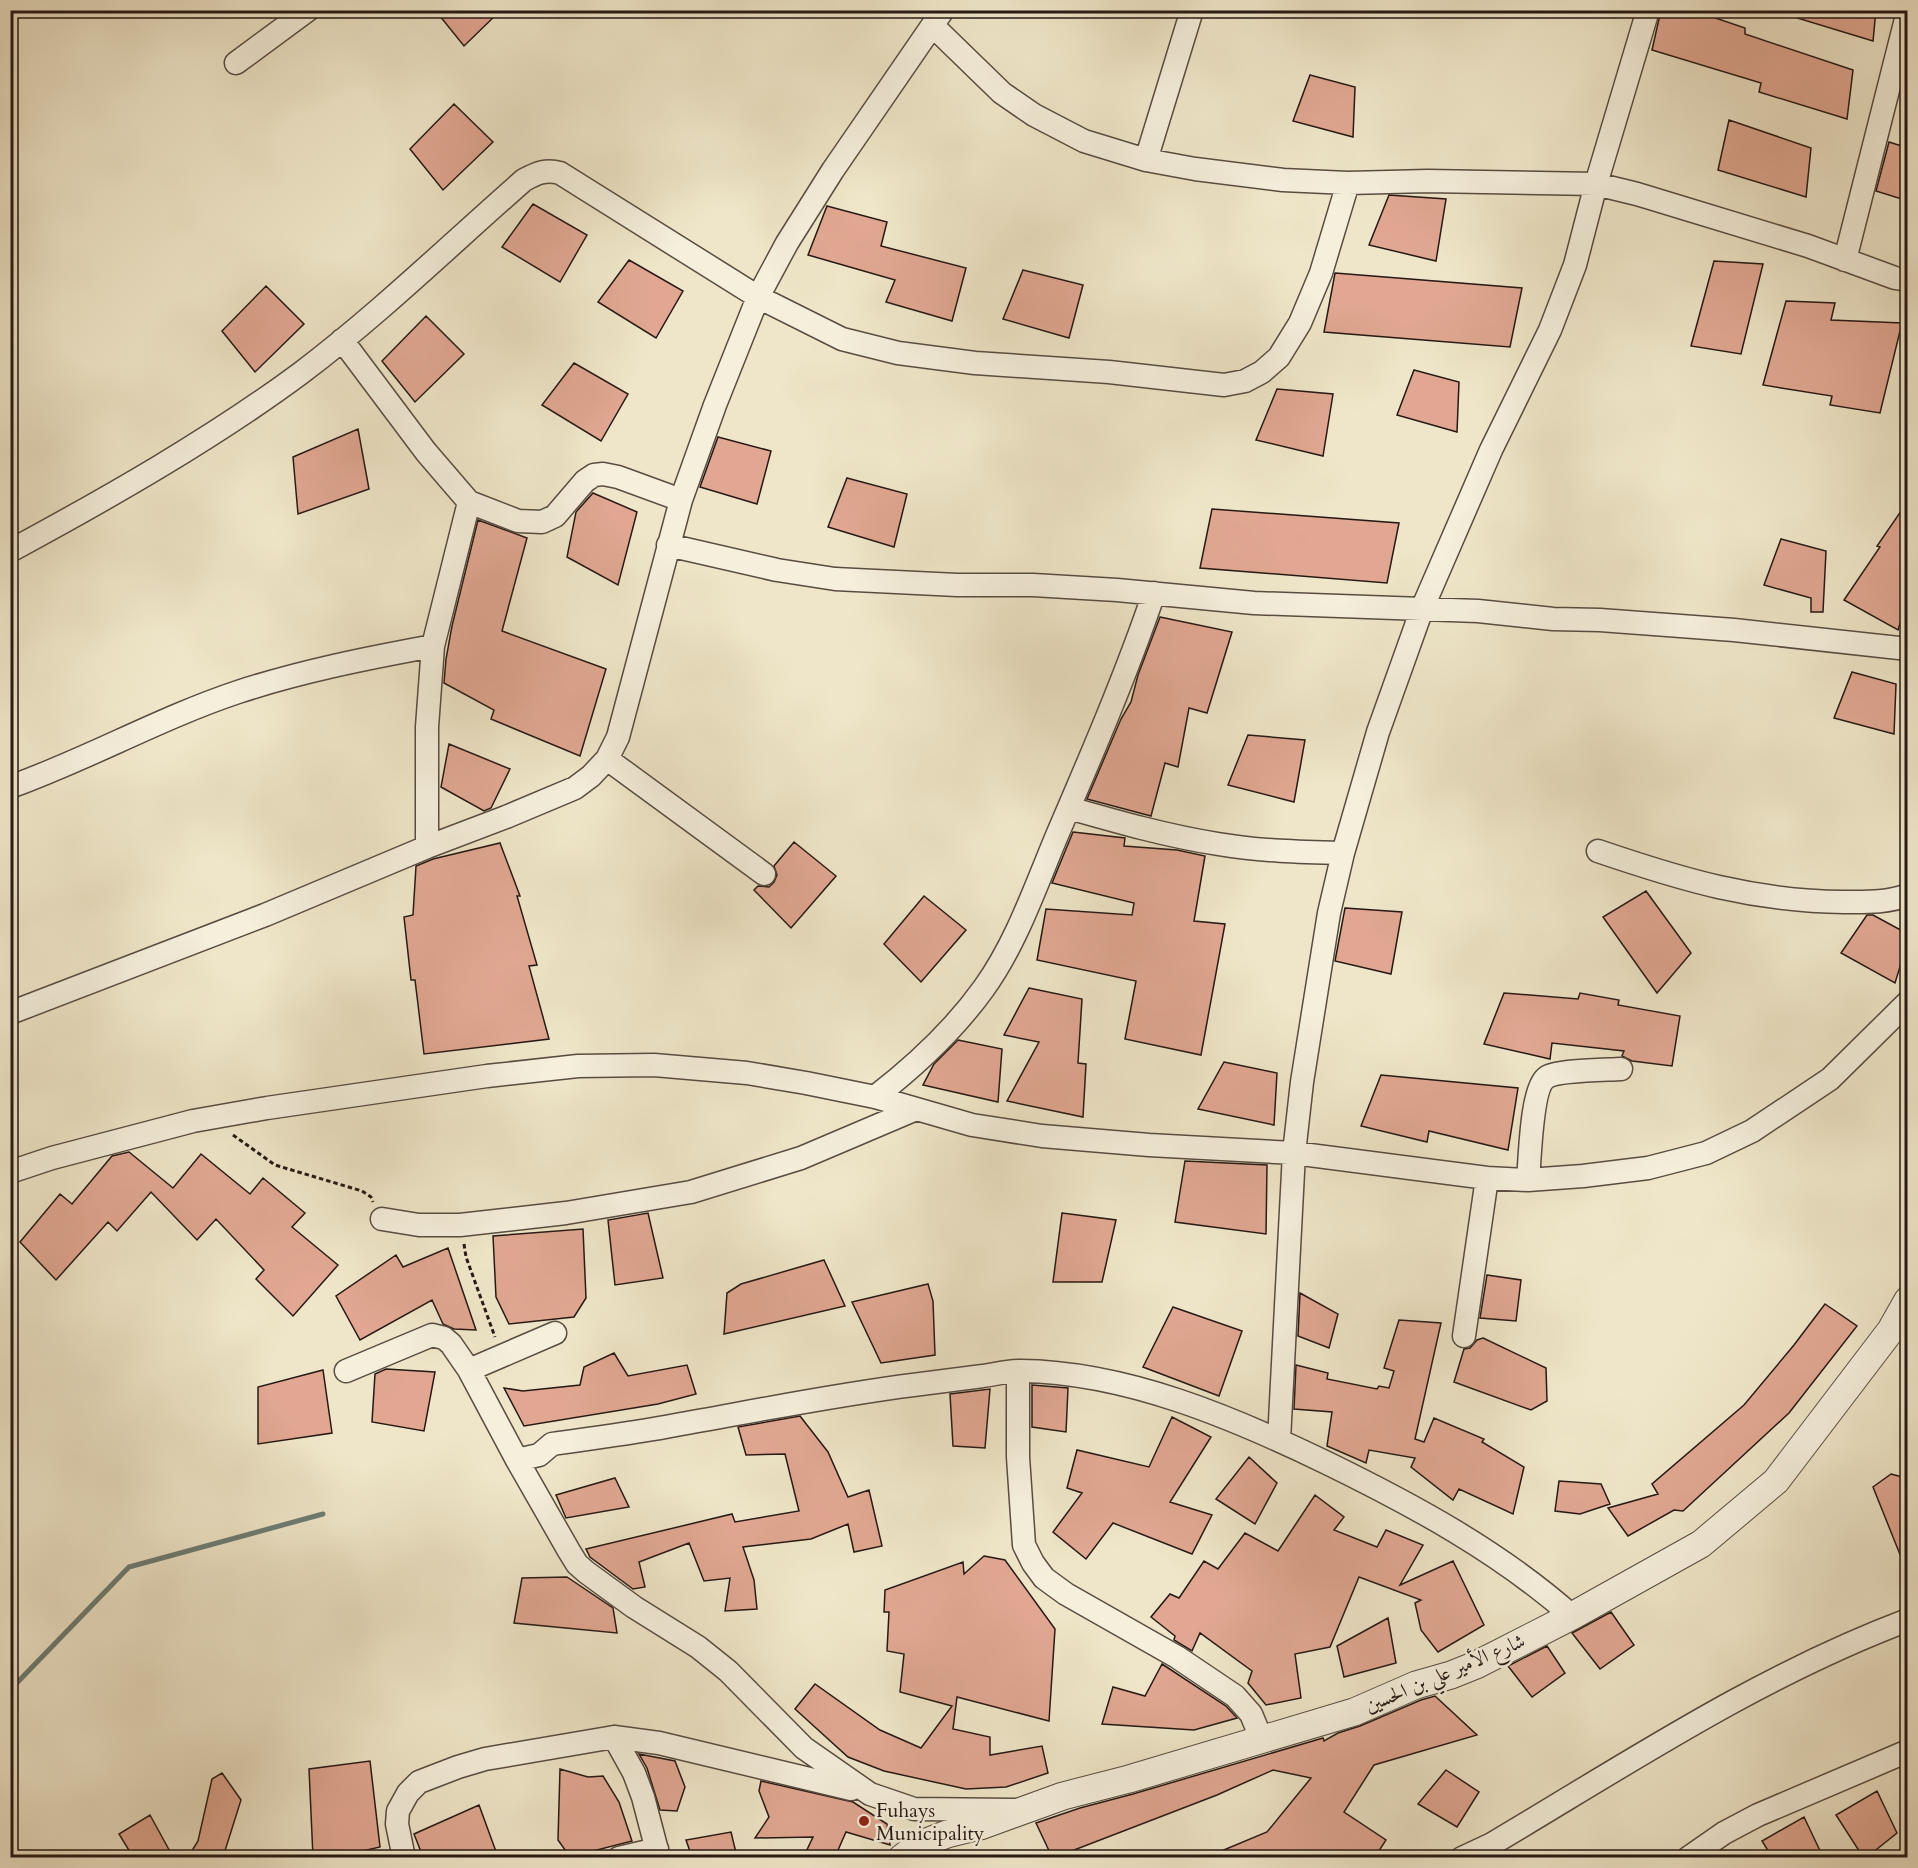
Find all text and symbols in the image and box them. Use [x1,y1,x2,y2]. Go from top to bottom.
street label: شارع الأمير علي بن الحسين [1360,1625,1532,1724]
place label: Fuhays Municipality [876,1797,985,1847]
marker: Fuhays Municipality [857,1814,871,1828]

